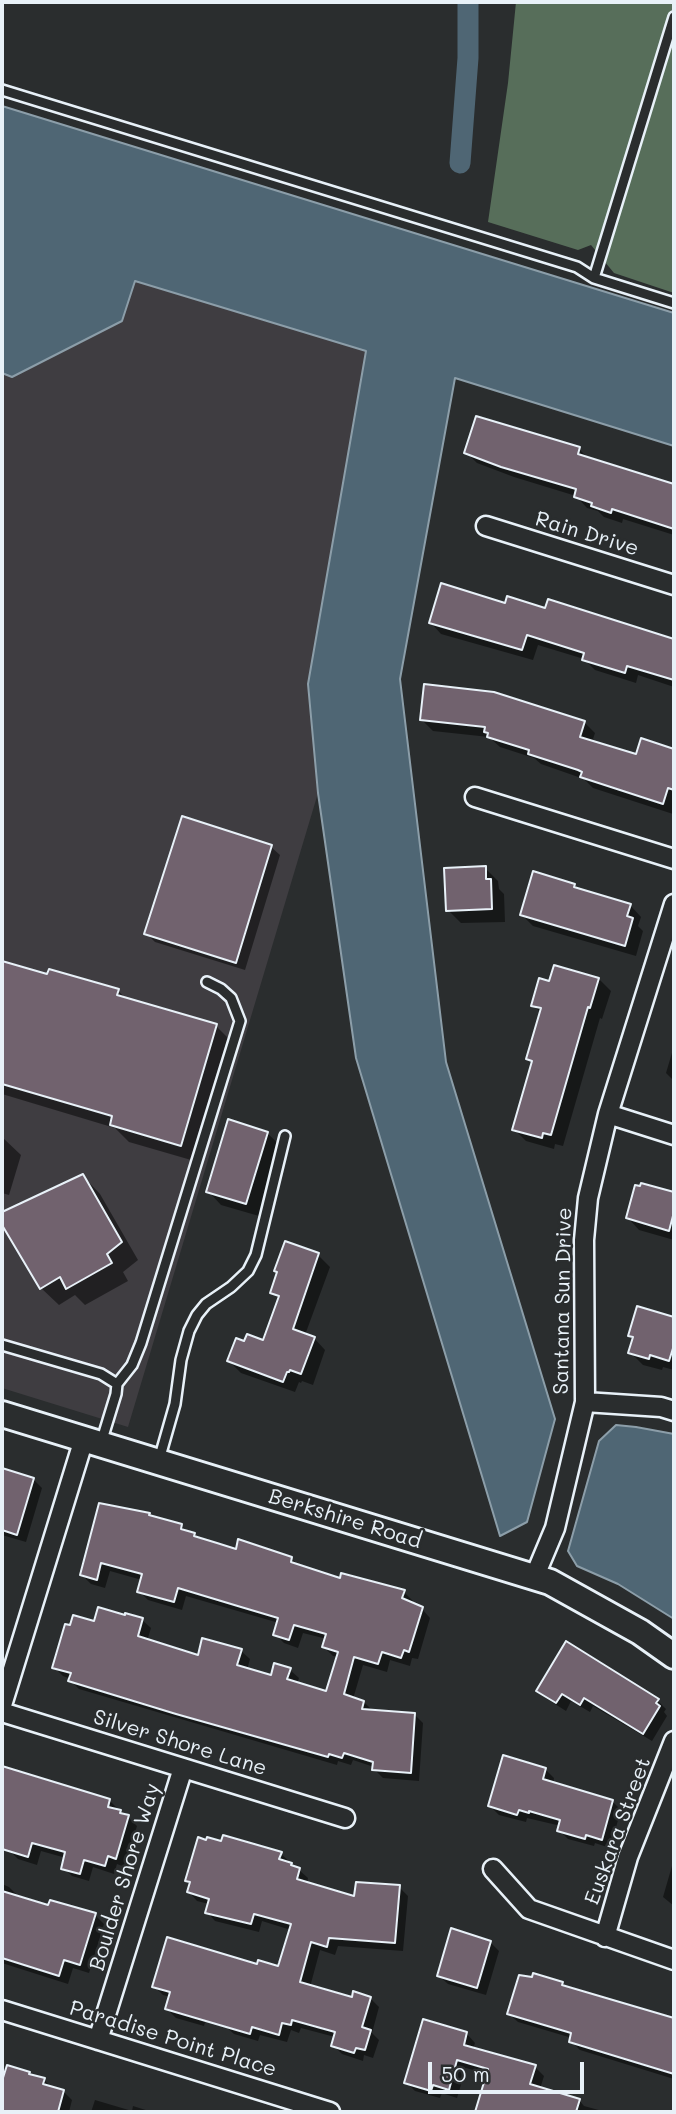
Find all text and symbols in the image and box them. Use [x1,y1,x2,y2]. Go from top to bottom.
street label: Rain Drive [532,506,642,562]
street label: Santana Sun Drive [549,1207,577,1395]
street label: Berkshire Road [265,1484,425,1554]
street label: Silver Shore Lane [90,1705,270,1781]
street label: Euskara Street [580,1754,656,1908]
street label: Boulder Shore Way [84,1780,166,1974]
street label: Paradise Point Place [66,1996,280,2082]
scale bar [431,2048,587,2092]
text: 50 m [441,2060,490,2087]

